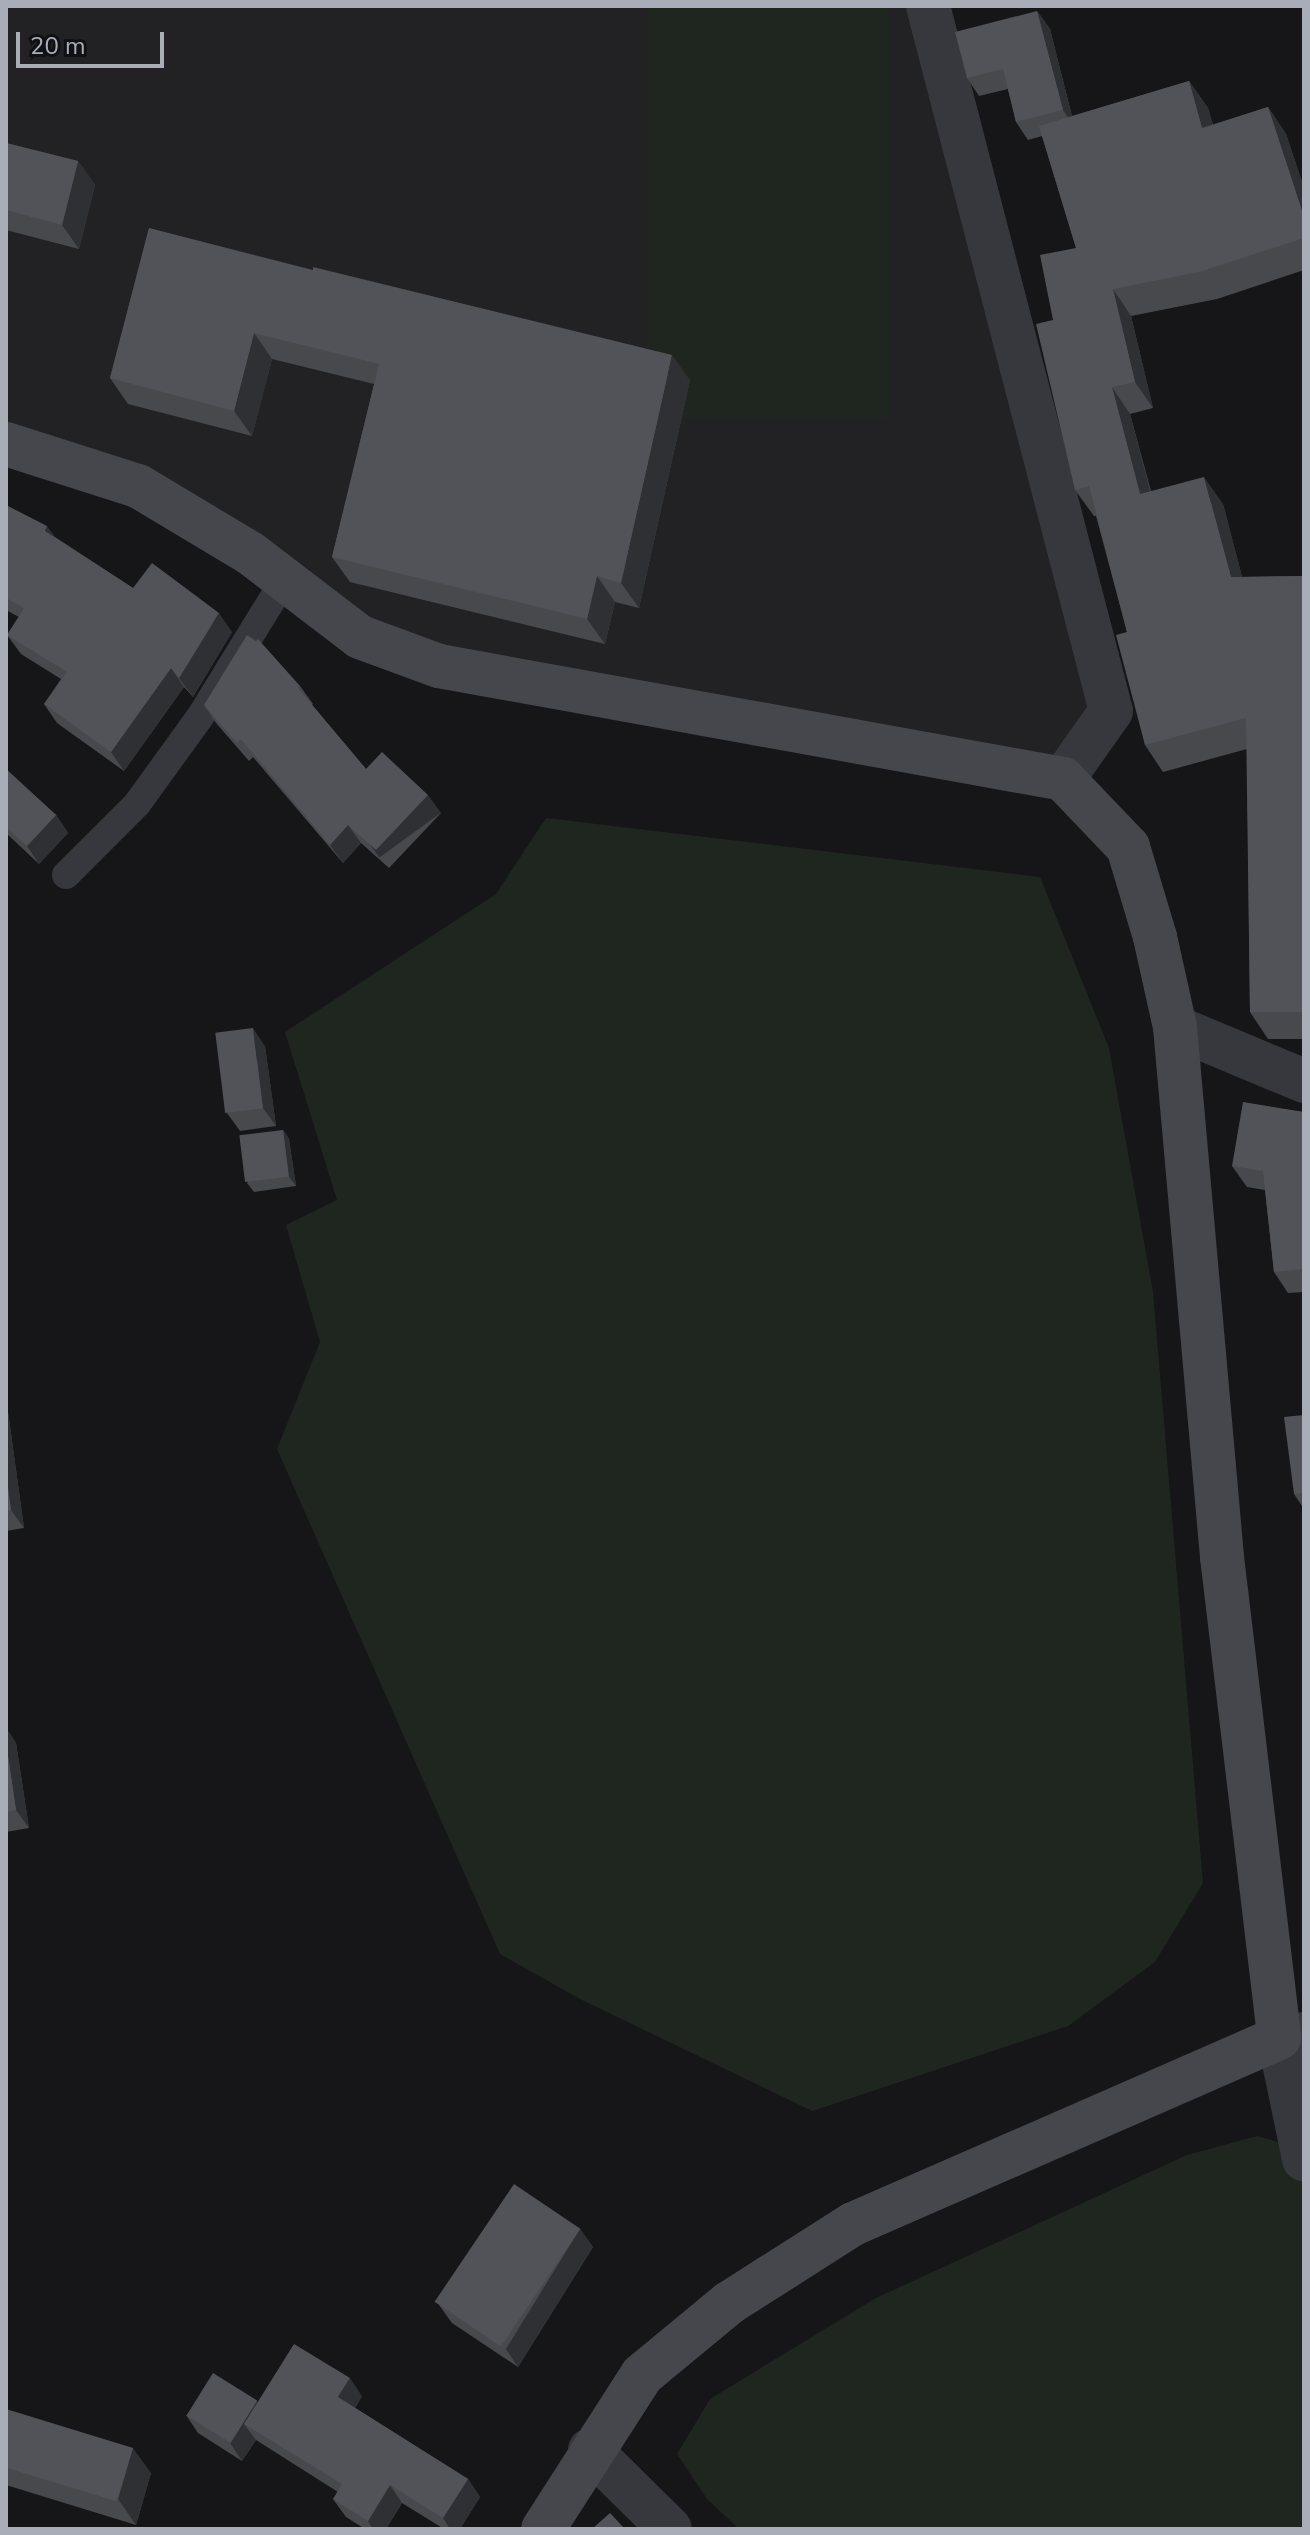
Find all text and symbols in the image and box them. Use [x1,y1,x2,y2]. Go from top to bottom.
scale bar [20,16,168,66]
text: 20 m [30,30,86,62]

